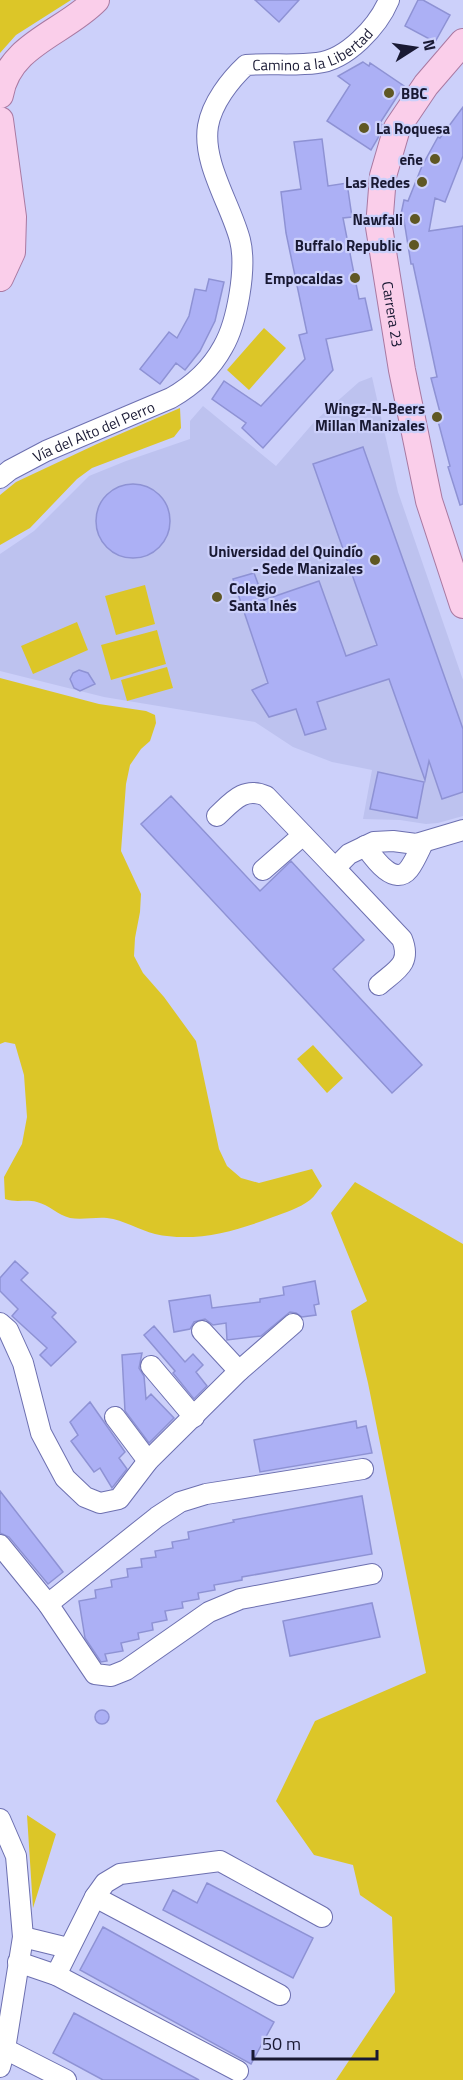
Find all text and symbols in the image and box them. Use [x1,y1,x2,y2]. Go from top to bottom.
north arrow [385,18,445,78]
street label: Camino a la Libertad [252,23,378,76]
text: N [417,37,443,53]
place label: BBC [401,82,427,105]
marker: BBC [382,86,396,100]
place label: La Roquesa [376,117,450,140]
marker: La Roquesa [357,121,371,135]
place label: eñe [399,148,423,171]
marker: eñe [428,152,442,166]
place label: Las Redes [345,171,410,194]
marker: Las Redes [415,175,429,189]
place label: Nawfali [352,208,403,231]
marker: Nawfali [408,212,422,226]
place label: Buffalo Republic [295,234,402,257]
marker: Buffalo Republic [407,238,421,252]
place label: Empocaldas [265,267,343,290]
marker: Empocaldas [348,271,362,285]
street label: Carrera 23 [376,280,410,349]
street label: Vía del Alto del Perro [28,395,158,468]
place label: Wingz-N-Beers Millan Manizales [315,397,425,437]
marker: Wingz-N-Beers Millan Manizales [430,410,444,424]
place label: Universidad del Quindío - Sede Manizales [209,540,363,580]
marker: Universidad del Quindío - Sede Manizales [368,553,382,567]
place label: Colegio Santa Inés [229,577,297,617]
marker: Colegio Santa Inés [210,590,224,604]
scale bar [253,2023,378,2061]
text: 50 m [262,2030,301,2057]

